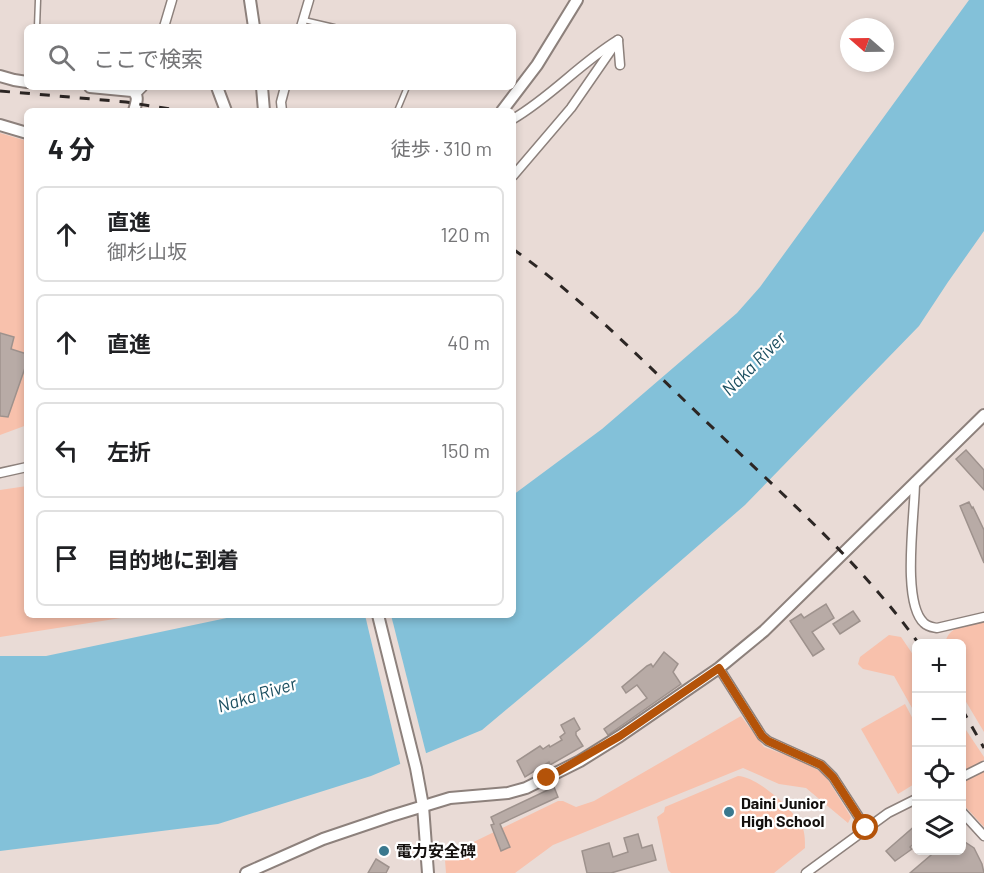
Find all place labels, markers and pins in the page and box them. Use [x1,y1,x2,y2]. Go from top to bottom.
place label: Daini Junior High School [741,793,825,830]
marker: Daini Junior High School [722,805,736,819]
place label: 電力安全碑 [396,841,476,860]
marker: 電力安全碑 [377,844,391,858]

